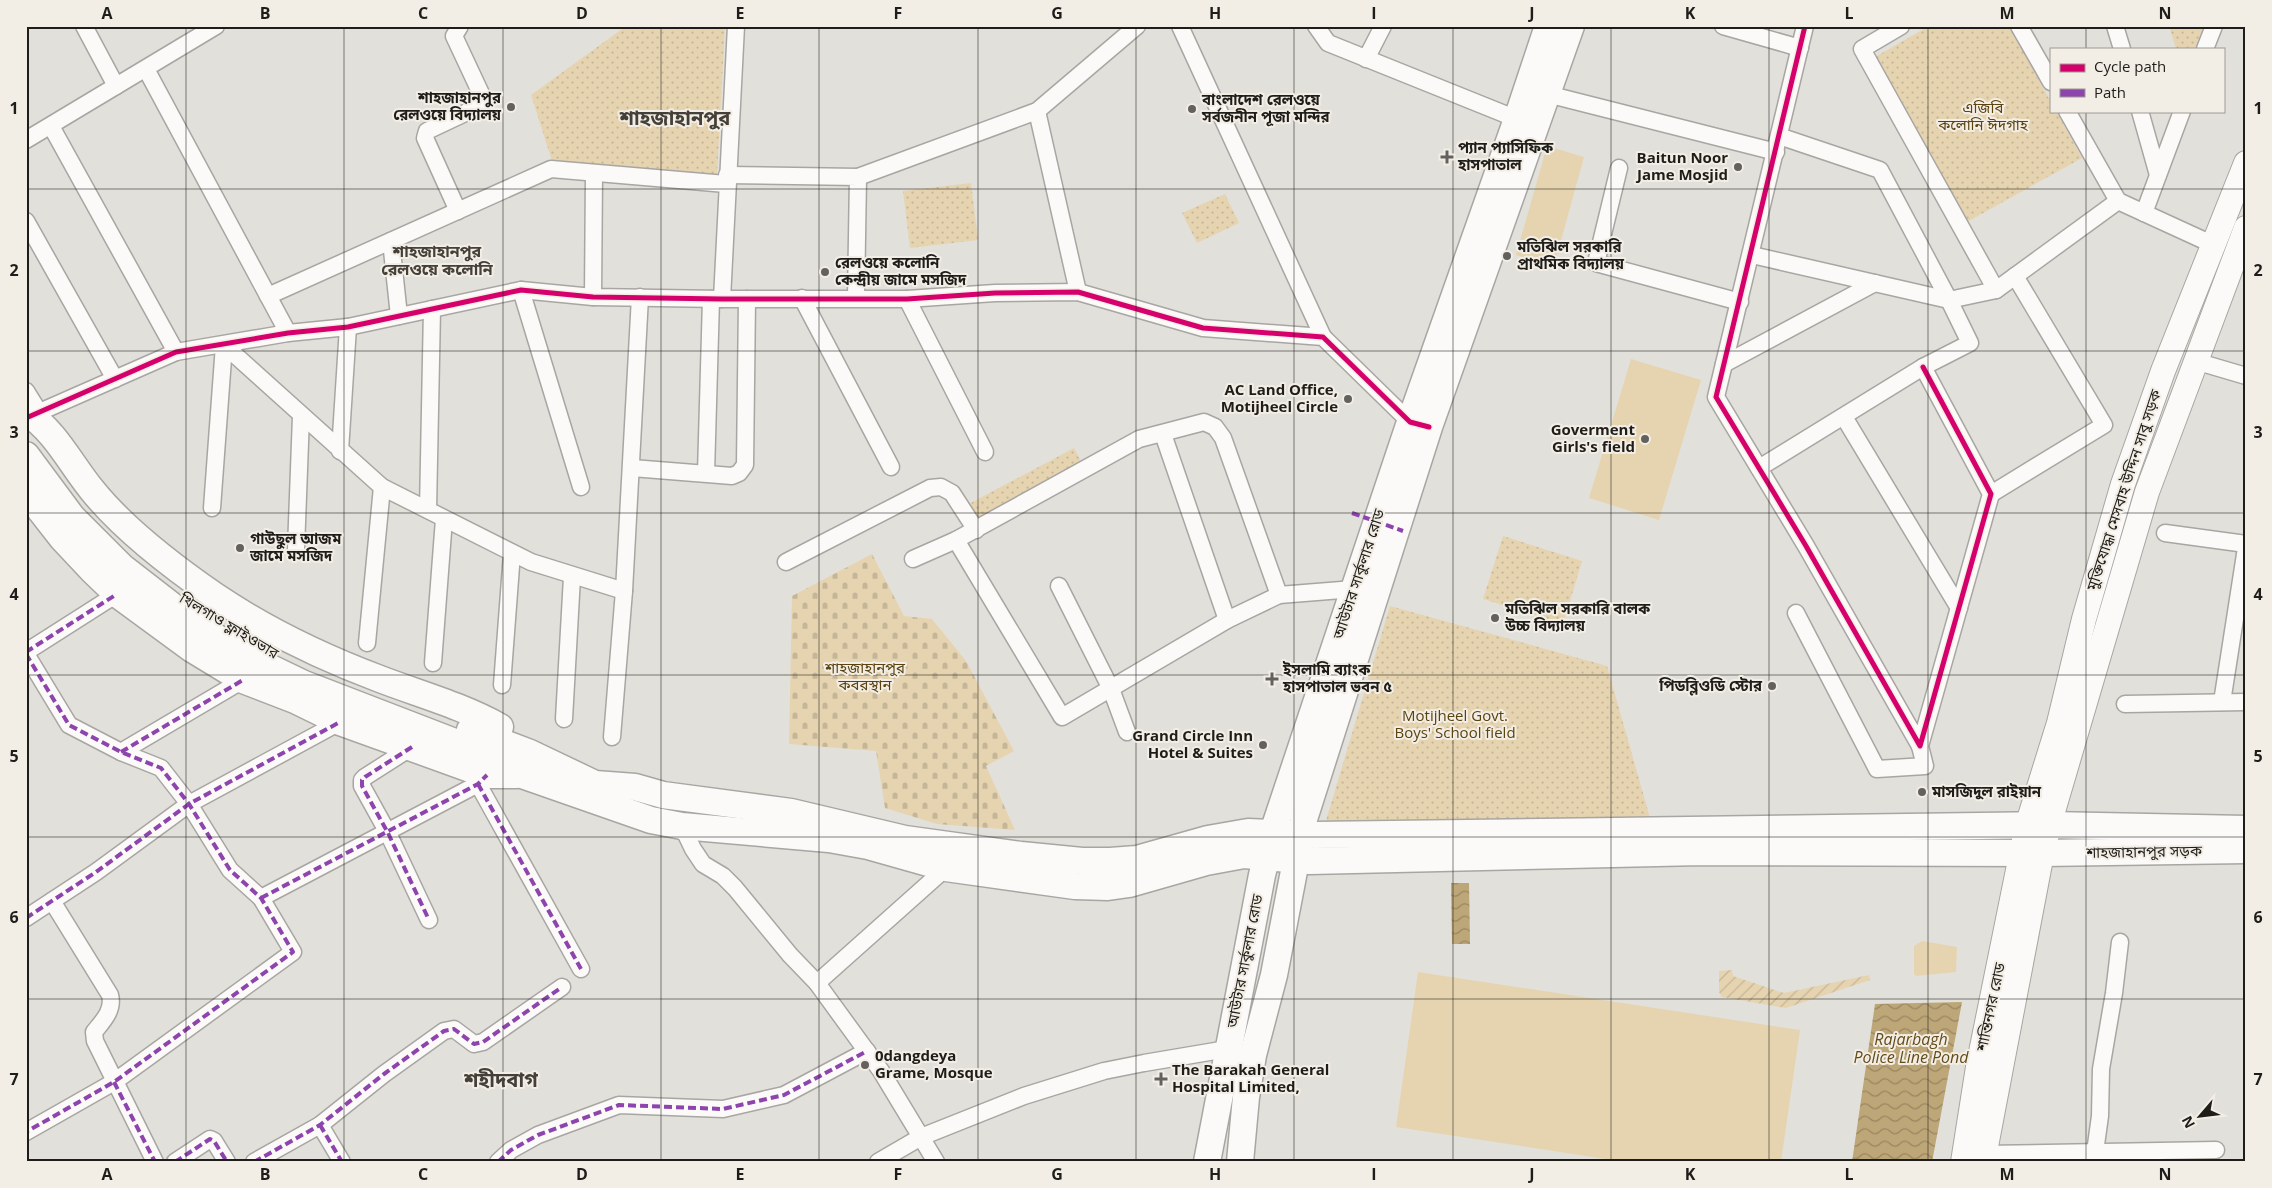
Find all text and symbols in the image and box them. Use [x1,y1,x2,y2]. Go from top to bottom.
text: A [101,2,113,24]
text: B [260,2,270,24]
text: C [418,2,428,24]
text: D [576,2,588,24]
text: E [736,2,745,24]
text: F [894,2,902,24]
text: G [1051,2,1063,24]
text: H [1209,2,1221,24]
text: I [1371,2,1377,24]
text: J [1527,2,1535,24]
text: K [1685,2,1696,24]
text: L [1844,2,1854,24]
text: M [1999,2,2015,24]
text: N [2158,2,2172,24]
legend [2050,48,2224,112]
text: Cycle path [2094,56,2166,76]
text: Path [2094,82,2126,102]
place label: শাহজাহানপুর রেলওয়ে বিদ্যালয় [393,87,502,124]
place label: বাংলাদেশ রেলওয়ে সর্বজনীন পূজা মন্দির [1201,89,1331,127]
text: 1 [9,97,19,119]
park label: এজিবি কলোনি ঈদগাহ [1937,97,2029,134]
text: 1 [2253,97,2263,119]
marker: শাহজাহানপুর রেলওয়ে বিদ্যালয় [505,101,517,113]
marker: বাংলাদেশ রেলওয়ে সর্বজনীন পূজা মন্দির [1186,103,1198,115]
district label: শাহজাহানপুর [619,104,731,131]
place label: প্যান প্যাসিফিক হাসপাতাল [1457,137,1554,174]
place label: Baitun Noor Jame Mosjid [1635,147,1728,184]
marker: প্যান প্যাসিফিক হাসপাতাল [1440,150,1454,164]
marker: Baitun Noor Jame Mosjid [1732,161,1744,173]
place label: মতিঝিল সরকারি প্রাথমিক বিদ্যালয় [1516,236,1625,273]
district label: শাহজাহানপুর রেলওয়ে কলোনি [381,240,494,280]
marker: মতিঝিল সরকারি প্রাথমিক বিদ্যালয় [1501,250,1513,262]
place label: রেলওয়ে কলোনি কেন্দ্রীয় জামে মসজিদ [835,252,967,289]
text: 2 [9,259,19,281]
text: 2 [2253,259,2263,281]
marker: রেলওয়ে কলোনি কেন্দ্রীয় জামে মসজিদ [819,266,831,278]
place label: AC Land Office, Motijheel Circle [1221,379,1338,416]
street label: মুক্তিযোদ্ধা মেসবাহ উদ্দিন সাবু সড়ক [2081,386,2165,594]
marker: AC Land Office, Motijheel Circle [1342,393,1354,405]
place label: Goverment Girls's field [1551,419,1635,456]
text: 3 [9,421,19,443]
text: 3 [2253,421,2263,443]
marker: Goverment Girls's field [1639,433,1651,445]
street label: আউটার সার্কুলার রোড [1327,506,1389,642]
place label: গাউছুল আজম জামে মসজিদ [249,528,342,565]
marker: গাউছুল আজম জামে মসজিদ [234,542,246,554]
text: 4 [9,583,19,605]
text: 4 [2253,583,2263,605]
street label: খিলগাও ফ্লাইওভার [175,587,284,663]
place label: মতিঝিল সরকারি বালক উচ্চ বিদ্যালয় [1504,598,1651,635]
marker: মতিঝিল সরকারি বালক উচ্চ বিদ্যালয় [1489,612,1501,624]
park label: শাহজাহানপুর কবরস্থান [824,657,906,694]
place label: ইসলামি ব্যাংক হাসপাতাল ভবন ৫ [1282,659,1393,696]
marker: ইসলামি ব্যাংক হাসপাতাল ভবন ৫ [1265,672,1279,686]
place label: পিডব্লিওডি স্টোর [1658,675,1763,696]
marker: পিডব্লিওডি স্টোর [1766,680,1778,692]
park label: Motijheel Govt. Boys' School field [1394,705,1516,742]
place label: Grand Circle Inn Hotel & Suites [1132,725,1253,762]
marker: Grand Circle Inn Hotel & Suites [1257,739,1269,751]
text: 5 [9,745,19,767]
text: 5 [2253,745,2263,767]
place label: মাসজিদুল রাইয়ান [1931,781,2042,801]
marker: মাসজিদুল রাইয়ান [1916,786,1928,798]
street label: শাহজাহানপুর সড়ক [2085,840,2203,862]
street label: আউটার সার্কুলার রোড [1221,892,1267,1030]
text: 6 [9,906,19,928]
text: 6 [2253,906,2263,928]
street label: শান্তিনগর রোড [1971,960,2009,1054]
water label: Rajarbagh Police Line Pond [1853,1028,1969,1068]
place label: 0dangdeya Grame, Mosque [875,1045,993,1082]
marker: 0dangdeya Grame, Mosque [859,1059,871,1071]
place label: The Barakah General Hospital Limited, [1172,1059,1329,1096]
district label: শহীদবাগ [463,1066,538,1093]
text: 7 [9,1068,19,1090]
text: 7 [2253,1068,2263,1090]
marker: The Barakah General Hospital Limited, [1154,1072,1168,1086]
north arrow [2174,1090,2224,1140]
text: N [2177,1113,2199,1132]
text: A [101,1163,113,1185]
text: B [260,1163,270,1185]
text: C [418,1163,428,1185]
text: D [576,1163,588,1185]
text: E [736,1163,745,1185]
text: F [894,1163,902,1185]
text: G [1051,1163,1063,1185]
text: H [1209,1163,1221,1185]
text: I [1371,1163,1377,1185]
text: J [1527,1163,1535,1185]
text: K [1685,1163,1696,1185]
text: L [1844,1163,1854,1185]
text: M [1999,1163,2015,1185]
text: N [2158,1163,2172,1185]

